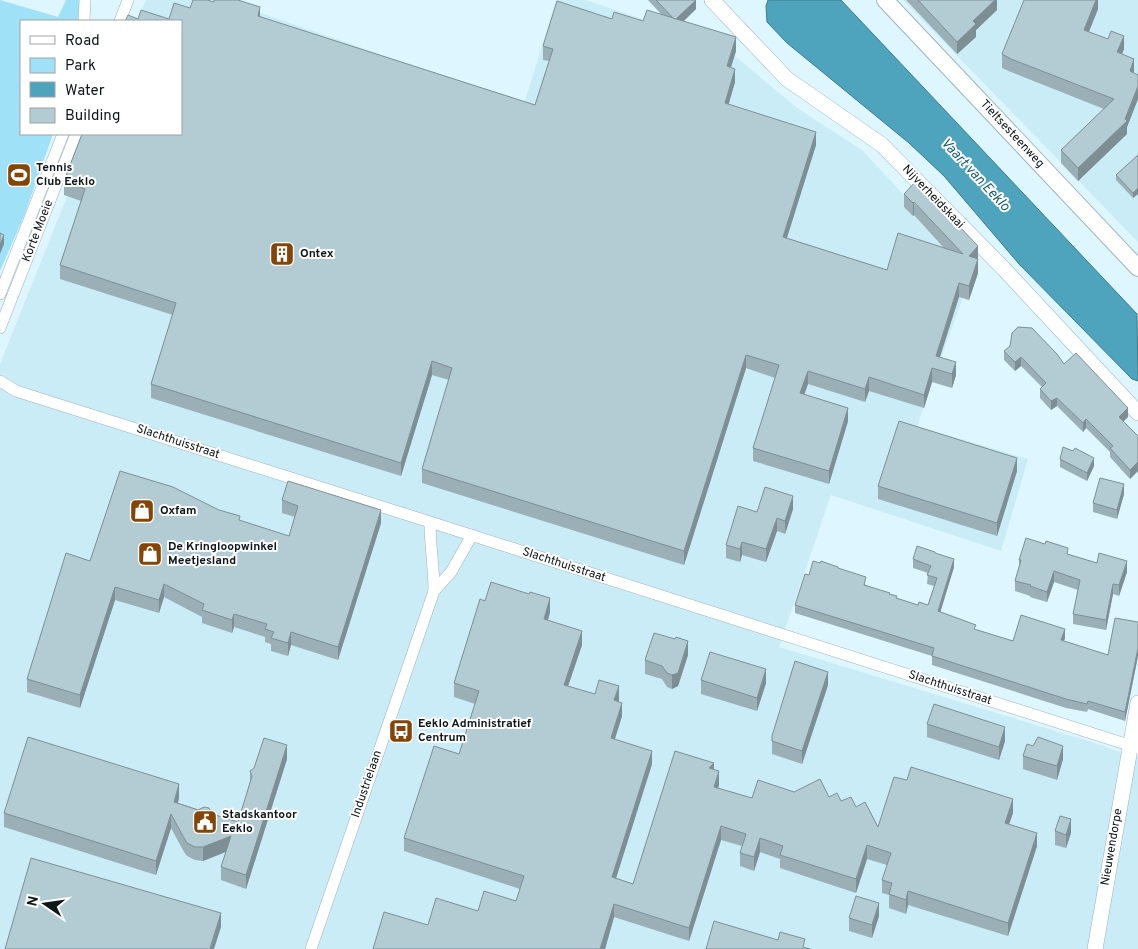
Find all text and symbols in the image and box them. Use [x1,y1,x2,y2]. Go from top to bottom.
legend [20,20,182,135]
text: Road [65,32,100,51]
text: Park [65,57,96,76]
text: Water [65,82,105,101]
street label: Tieltsesteenweg [976,97,1048,171]
text: Building [65,107,120,126]
water label: Vaart van Eeklo [937,135,1014,215]
place label: Tennis Club Eeklo [36,160,95,190]
sports icon: Tennis Club Eeklo [6,162,32,188]
street label: Nijverheidskaai [898,162,968,232]
street label: Korte Moeie [19,198,57,264]
building icon: Ontex [269,241,295,267]
place label: Ontex [300,246,334,262]
street label: Slachthuisstraat [134,421,222,463]
shop icon: Oxfam [129,498,155,524]
place label: Oxfam [160,503,197,519]
place label: De Kringloopwinkel Meetjesland [168,539,277,569]
shop icon: De Kringloopwinkel Meetjesland [137,541,163,567]
street label: Slachthuisstraat [520,544,608,586]
street label: Slachthuisstraat [906,667,994,709]
place label: Eeklo Administratief Centrum [418,716,532,746]
bus stop icon: Eeklo Administratief Centrum [388,718,414,744]
street label: Industrielaan [348,748,386,820]
place label: Stadskantoor Eeklo [222,807,297,837]
street label: Nieuwendorpe [1097,807,1127,887]
public building icon: Stadskantoor Eeklo [192,809,218,835]
north arrow [20,879,70,929]
text: N [24,895,43,908]

